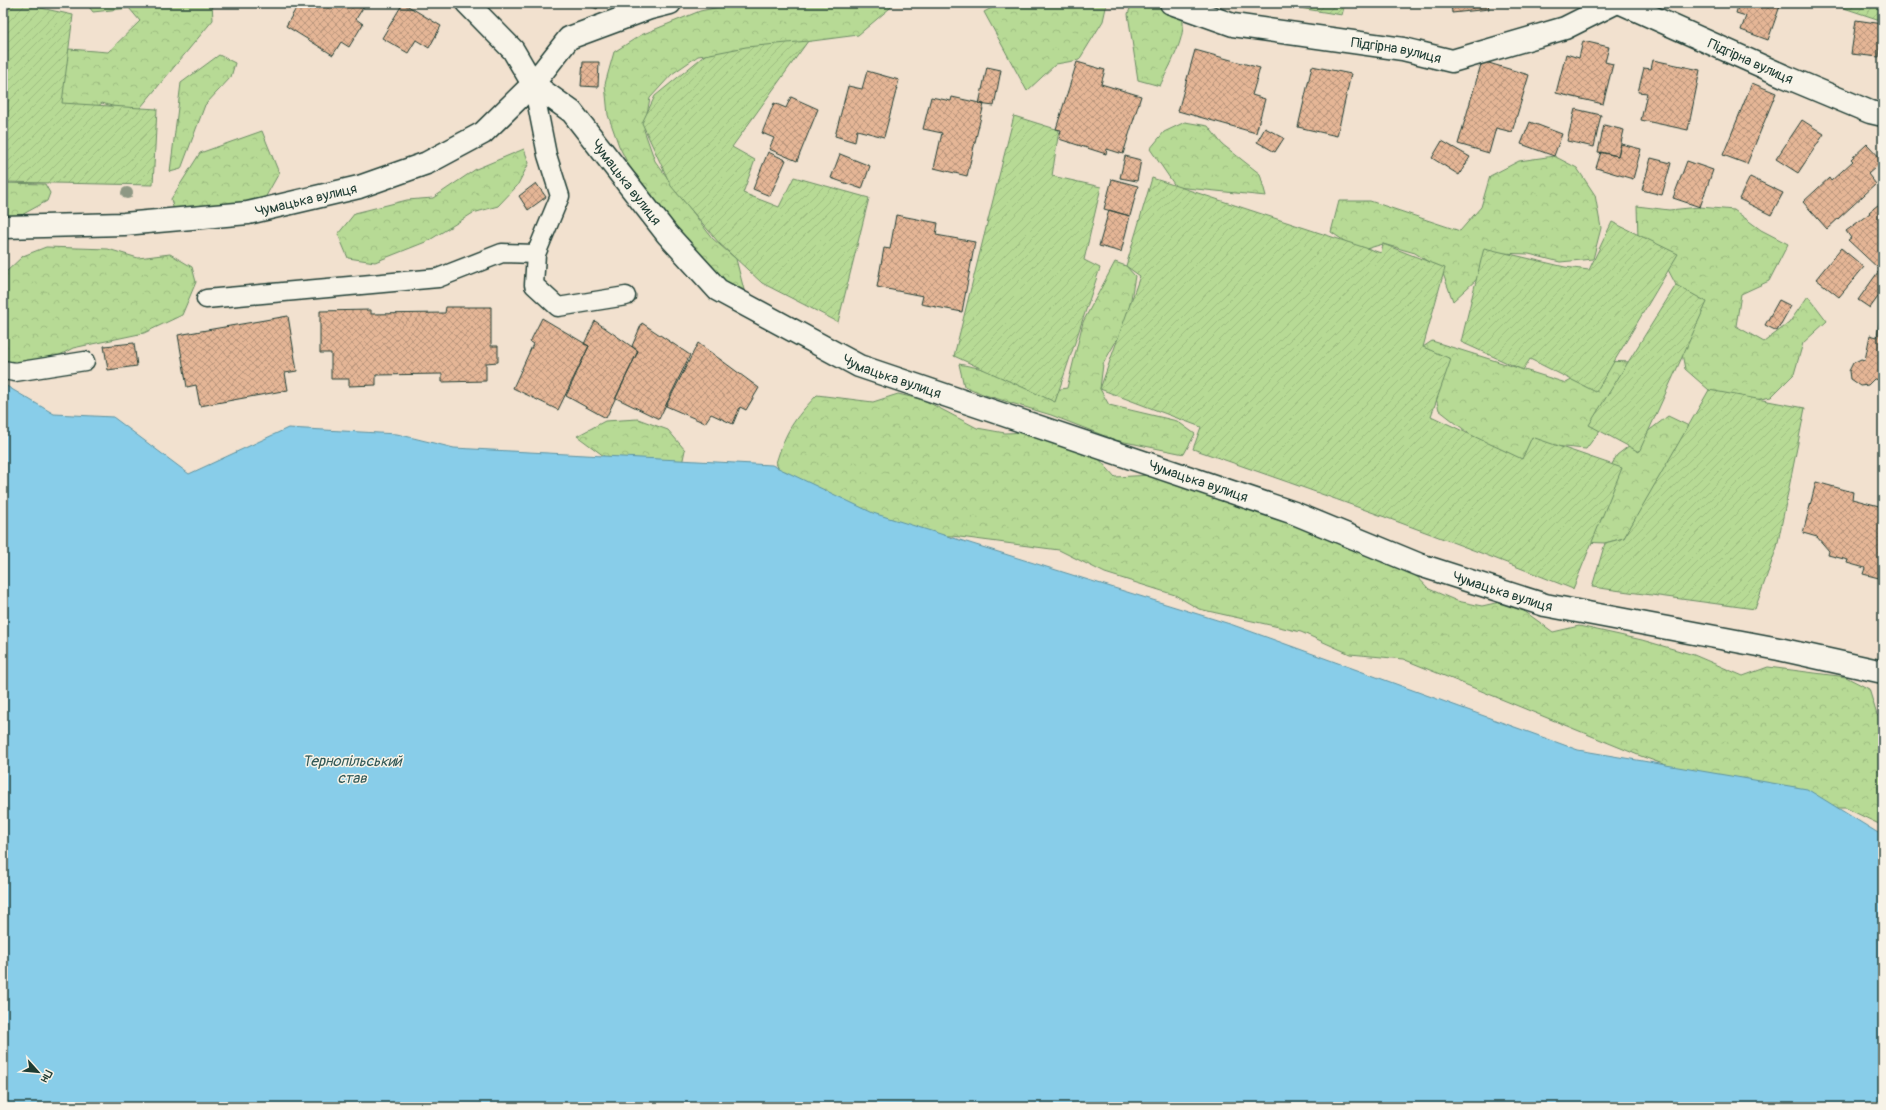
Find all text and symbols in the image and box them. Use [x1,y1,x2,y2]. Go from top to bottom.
street label: Підгірна вулиця [1350,33,1443,67]
street label: Підгірна вулиця [1705,35,1796,87]
street label: Чумацька вулиця [588,136,665,228]
street label: Чумацька вулиця [253,179,358,220]
street label: Чумацька вулиця [839,350,943,402]
street label: Чумацька вулиця [1146,456,1250,505]
street label: Чумацька вулиця [1451,568,1554,615]
water label: Тернопільський став [302,752,404,788]
north arrow [18,1052,58,1092]
text: Пн [38,1068,55,1085]

